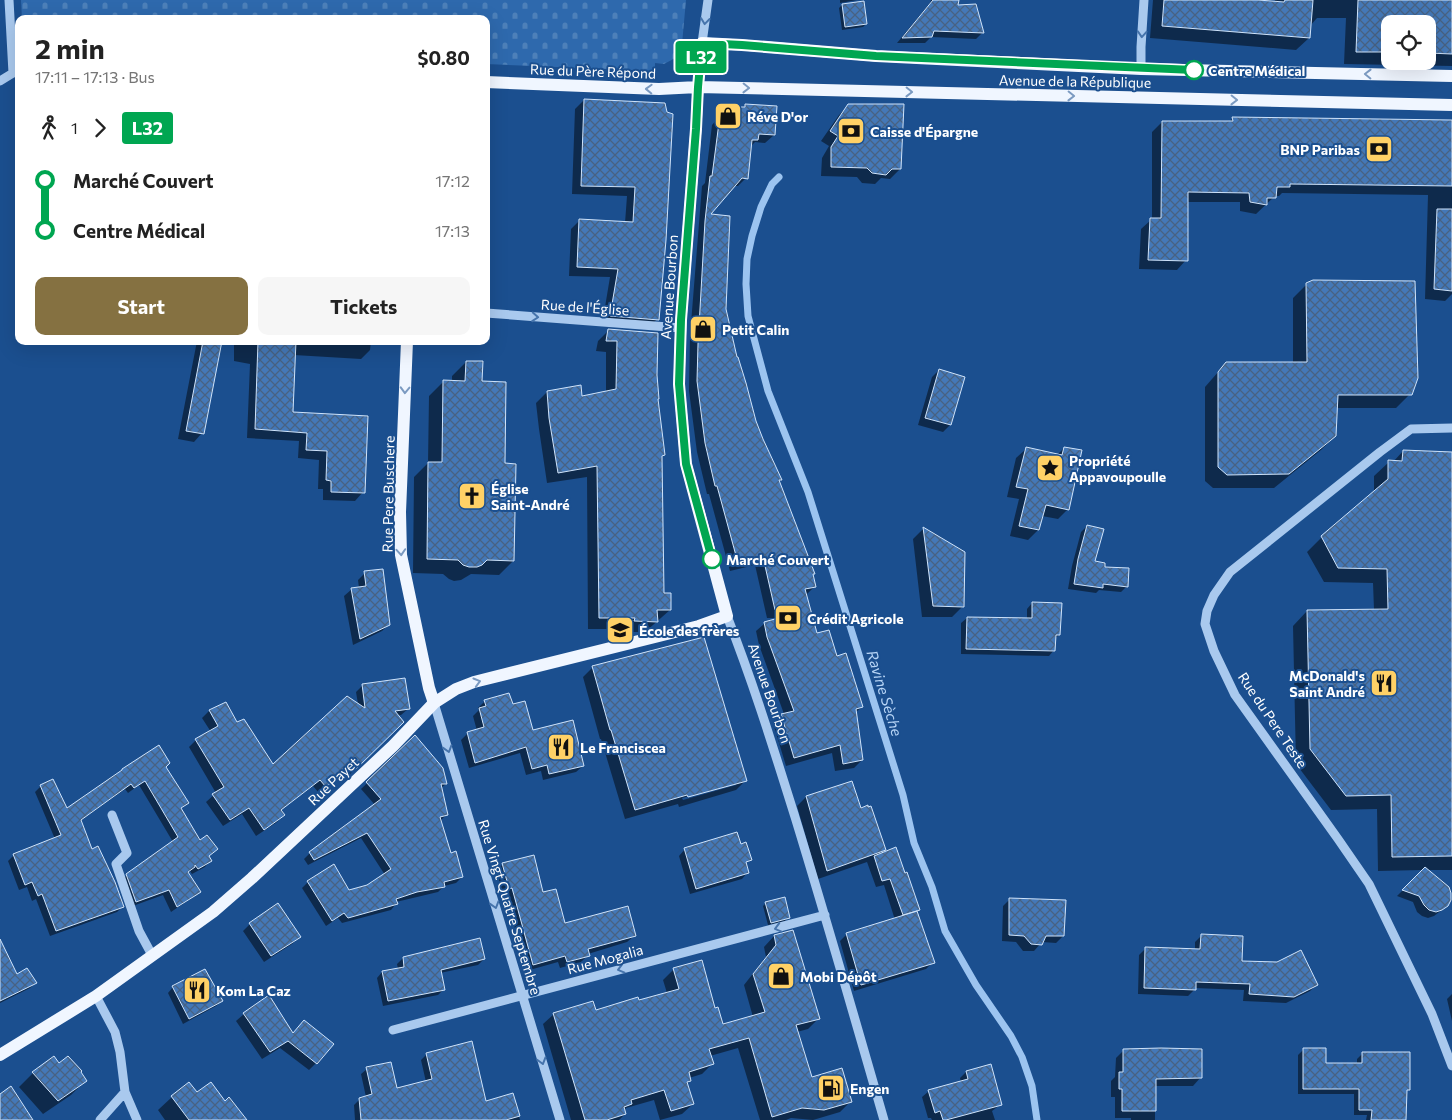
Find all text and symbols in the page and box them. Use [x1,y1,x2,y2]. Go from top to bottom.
map controls [1381,15,1436,70]
button: locate [1381,15,1436,70]
one-way arrow [700,18,711,26]
text: 2 min [35,31,105,65]
one-way arrow [1136,31,1147,39]
line badge: L32 [672,41,730,73]
text: $0.80 [418,46,470,69]
text: L32 [685,46,717,68]
street label: Rue du Père Répond [530,60,656,82]
marker: Centre Médical [1184,60,1204,80]
place label: Centre Médical [1208,62,1305,79]
text: 17:11 – 17:13 · Bus [35,67,155,86]
one-way arrow [1364,68,1372,79]
street label: Avenue de la République [999,71,1151,91]
one-way arrow [645,83,653,94]
one-way arrow [743,83,751,93]
one-way arrow [906,87,913,97]
one-way arrow [1068,91,1076,101]
one-way arrow [1230,95,1238,105]
shop icon: Réve D'or [713,101,743,131]
place label: Réve D'or [747,108,808,125]
icon: walk [35,114,63,142]
icon: forward [86,114,114,142]
bank icon: Caisse d'Épargne [836,116,866,146]
text: L32 [132,117,163,139]
text: 1 [71,118,78,137]
place label: Caisse d'Épargne [870,123,978,140]
bank icon: BNP Paribas [1364,134,1394,164]
place label: BNP Paribas [1280,141,1360,158]
text: Marché Couvert [73,169,214,192]
text: 17:12 [435,171,470,190]
text: Centre Médical [73,219,205,242]
text: 17:13 [435,221,470,240]
street label: Avenue Bourbon [657,234,681,340]
button: Start [35,277,248,335]
button: Tickets [258,277,470,335]
street label: Rue de l'Église [540,295,630,319]
one-way arrow [531,311,539,322]
shop icon: Petit Calin [688,314,718,344]
place label: Petit Calin [722,321,789,338]
one-way arrow [400,386,410,394]
street label: Rue Pere Buschere [378,435,398,553]
place label: Propriété Appavoupoulle [1069,452,1166,485]
place icon: Propriété Appavoupoulle [1035,453,1065,483]
place label: Église Saint-André [491,480,570,513]
church icon: Église Saint-André [457,481,487,511]
one-way arrow [396,549,407,557]
marker: Marché Couvert [702,549,722,569]
place label: Marché Couvert [726,551,830,568]
bank icon: Crédit Agricole [773,603,803,633]
place label: Crédit Agricole [807,610,904,627]
school or university icon: École des frères [605,615,635,645]
place label: École des frères [639,622,740,639]
street label: Avenue Bourbon [745,641,795,745]
water label: Ravine Sèche [863,648,907,738]
place label: McDonald's Saint André [1289,667,1365,700]
restaurant icon: McDonald's Saint André [1369,668,1399,698]
street label: Rue du Pere Teste [1235,669,1311,771]
one-way arrow [473,677,481,687]
restaurant icon: Le Franciscea [546,732,576,762]
place label: Le Franciscea [580,739,666,756]
one-way arrow [442,745,452,753]
street label: Rue Payet [304,753,362,809]
street label: Rue Vingt Quatre Septembre [475,817,545,997]
one-way arrow [490,900,500,909]
one-way arrow [774,922,782,932]
street label: Rue Mogalia [565,941,645,977]
shop icon: Mobi Dépôt [766,961,796,991]
one-way arrow [617,964,625,974]
place label: Mobi Dépôt [800,968,877,985]
restaurant icon: Kom La Caz [182,975,212,1005]
place label: Kom La Caz [216,982,291,999]
one-way arrow [537,1056,547,1064]
fuel station icon: Engen [816,1073,846,1103]
place label: Engen [850,1080,889,1097]

